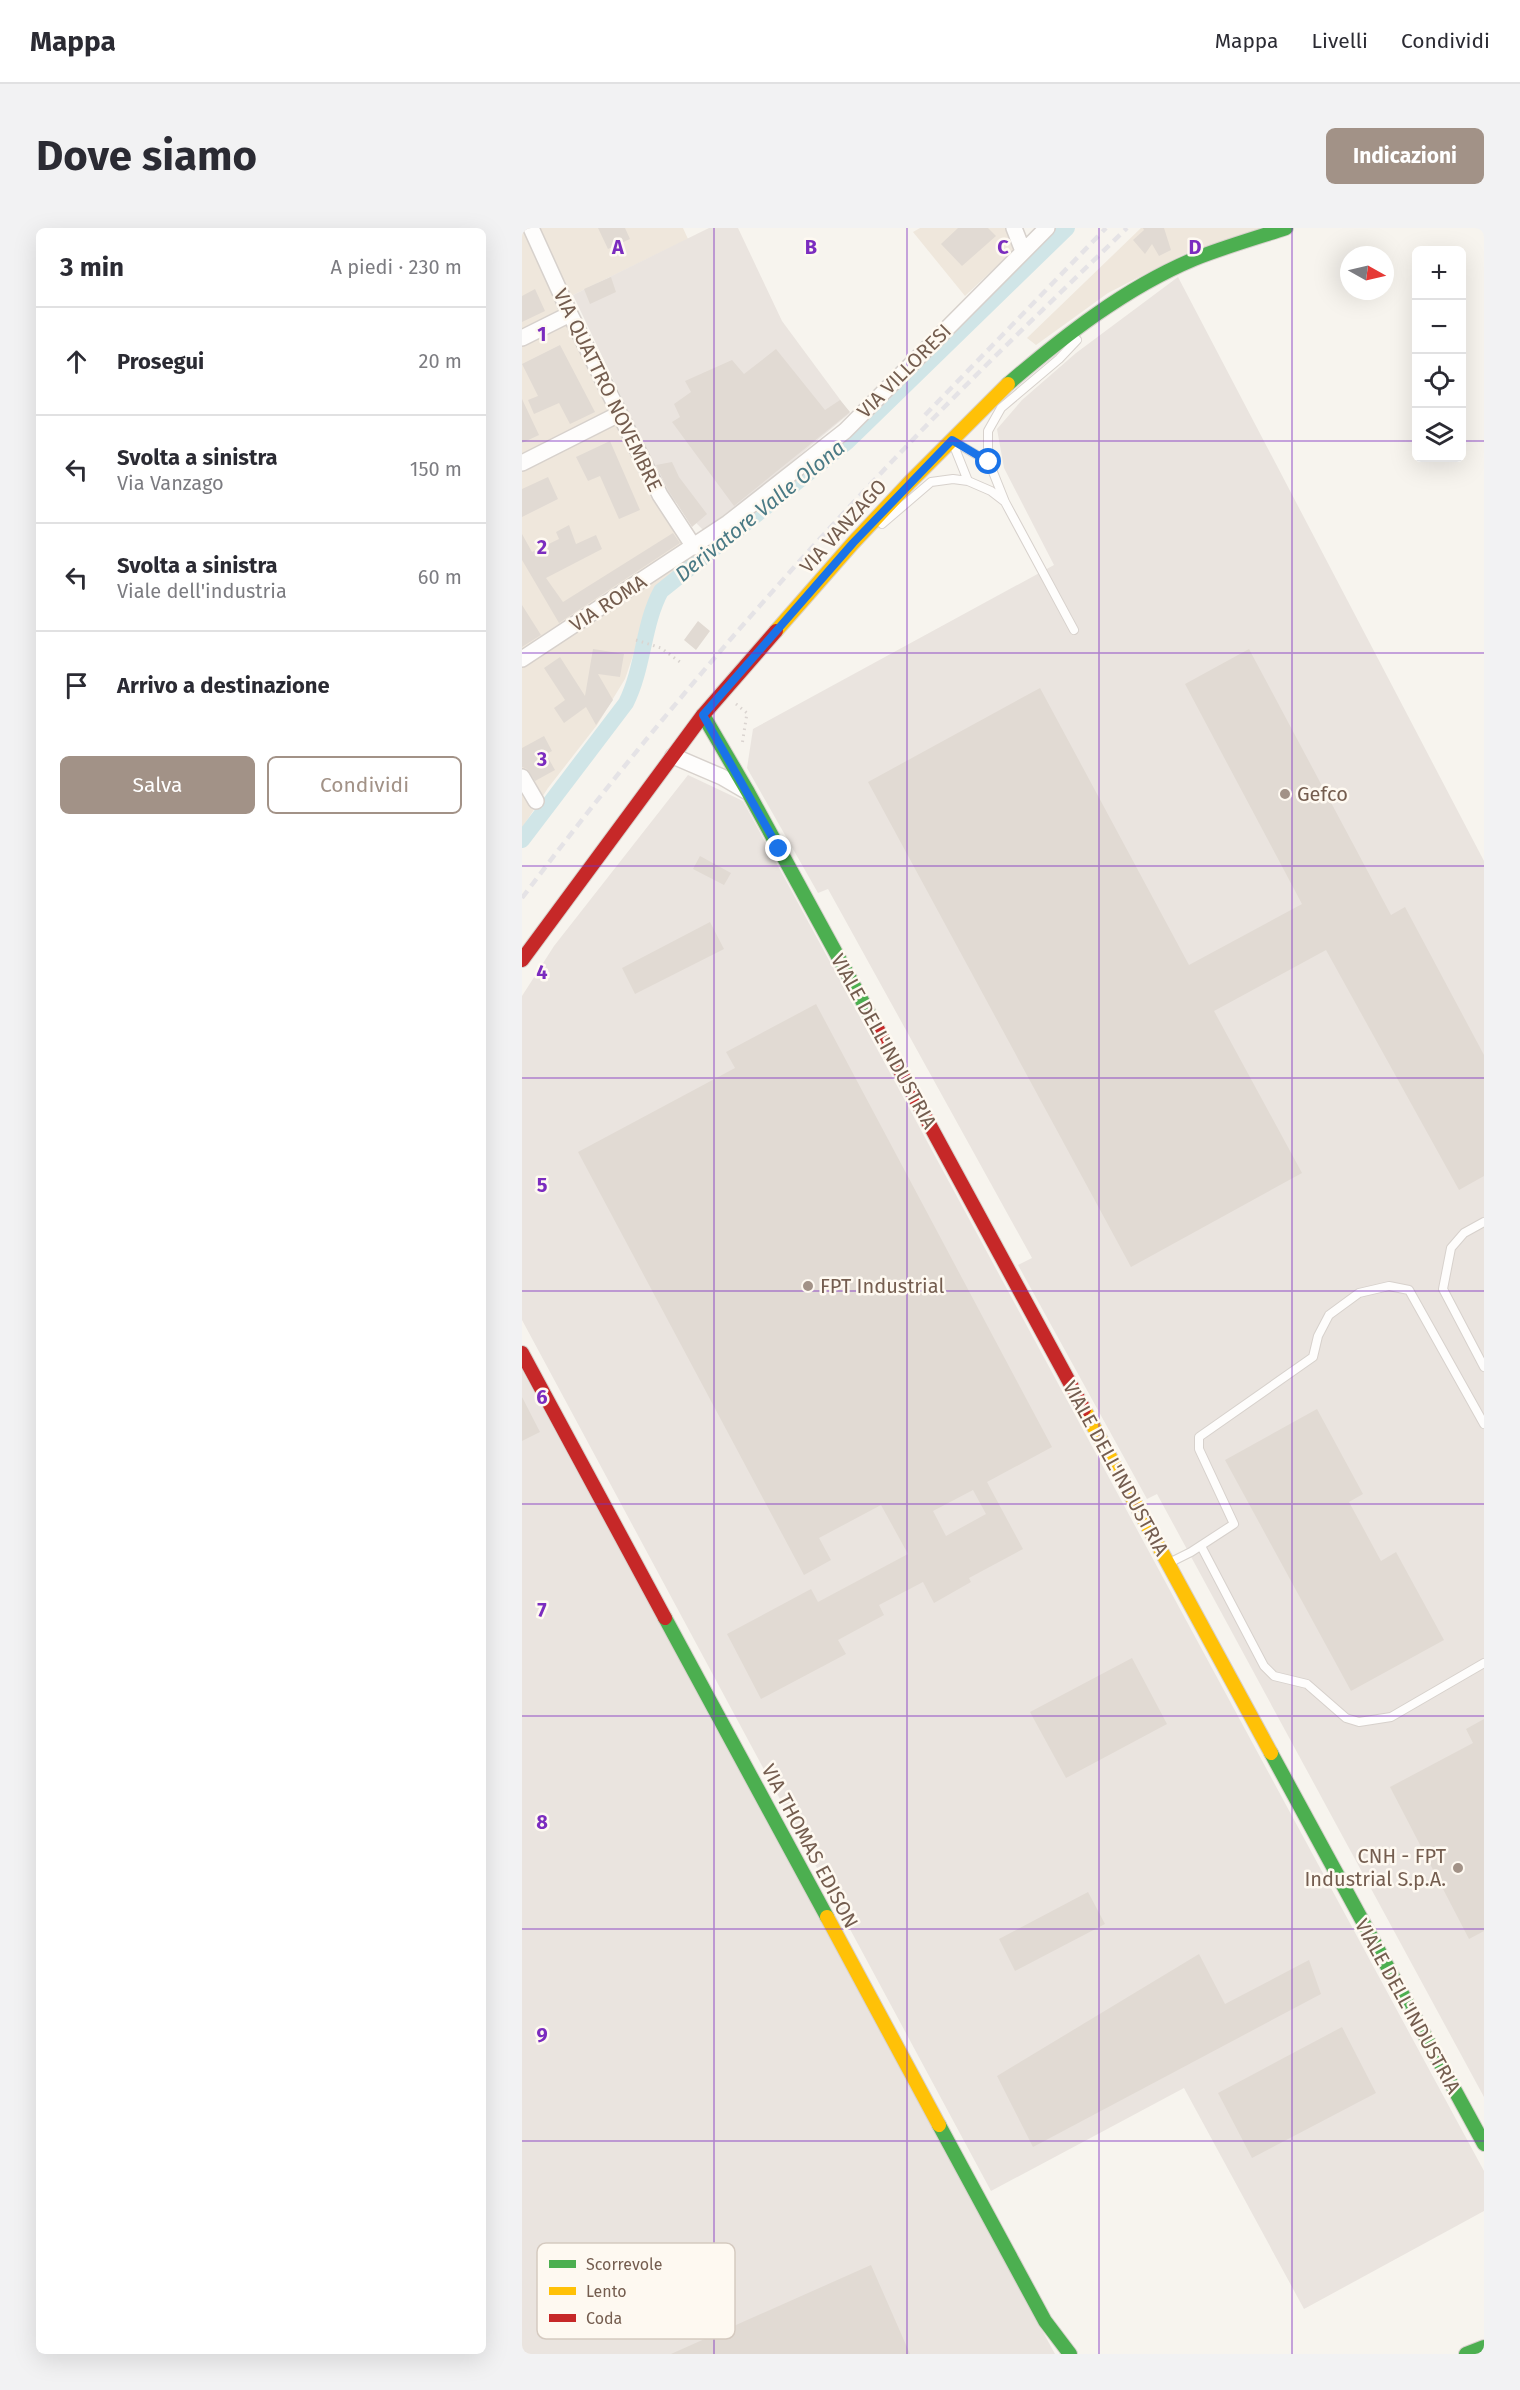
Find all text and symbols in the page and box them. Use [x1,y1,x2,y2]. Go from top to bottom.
text: Mappa [30,25,116,58]
text: Mappa [1215,28,1279,54]
text: Livelli [1312,28,1368,54]
text: Condividi [1401,28,1490,54]
button: Indicazioni [1326,128,1484,184]
text: Dove siamo [36,131,257,181]
text: A [611,235,625,259]
text: B [805,235,817,259]
text: C [997,235,1009,259]
text: D [1188,235,1202,259]
north arrow [1340,246,1394,300]
map controls [1412,246,1466,462]
button: + [1412,246,1466,300]
text: 3 min [60,252,124,283]
text: A piedi · 230 m [330,255,462,279]
street label: VIA QUATTRO NOVEMBRE [548,285,668,495]
button: − [1412,300,1466,354]
street label: VIA VILLORESI [852,319,956,423]
text: 1 [537,322,547,346]
icon: ahead [60,345,93,378]
text: Prosegui [117,348,204,375]
text: 20 m [419,349,462,373]
button: locate [1412,354,1466,408]
button: layers [1412,408,1466,462]
water label: Derivatore Valle Olona [670,435,850,587]
text: Svolta a sinistra [117,444,278,471]
route start [975,448,1001,474]
icon: left [60,453,93,486]
text: 150 m [410,457,462,481]
text: Via Vanzago [117,471,224,495]
street label: VIA VANZAGO [795,474,891,578]
text: 2 [537,535,547,559]
text: Svolta a sinistra [117,552,278,579]
icon: left [60,561,93,594]
text: 60 m [418,565,462,589]
street label: VIA ROMA [565,569,651,637]
text: Viale dell'industria [117,579,287,603]
icon: arrive [60,669,93,702]
text: Arrivo a destinazione [117,672,330,699]
text: 3 [536,747,547,771]
button: Salva [60,756,255,814]
button: Condividi [267,756,462,814]
place label: Gefco [1297,782,1348,806]
marker: Gefco [1278,787,1292,801]
route end [765,835,791,861]
street label: VIALE DELL'INDUSTRIA [826,949,942,1133]
text: 4 [536,960,548,984]
text: 5 [537,1173,548,1197]
place label: FPT Industrial [820,1274,944,1298]
marker: FPT Industrial [801,1279,815,1293]
street label: VIALE DELL'INDUSTRIA [1058,1376,1174,1560]
text: 6 [536,1385,548,1409]
text: 7 [537,1598,547,1622]
street label: VIA THOMAS EDISON [757,1760,863,1932]
text: 8 [536,1810,548,1834]
place label: CNH - FPT Industrial S.p.A. [1304,1844,1447,1891]
marker: CNH - FPT Industrial S.p.A. [1451,1861,1465,1875]
street label: VIALE DELL'INDUSTRIA [1350,1914,1466,2098]
text: 9 [536,2023,548,2047]
legend [537,2243,735,2339]
text: Scorrevole [586,2255,662,2274]
text: Lento [586,2282,627,2301]
text: Coda [586,2309,622,2328]

